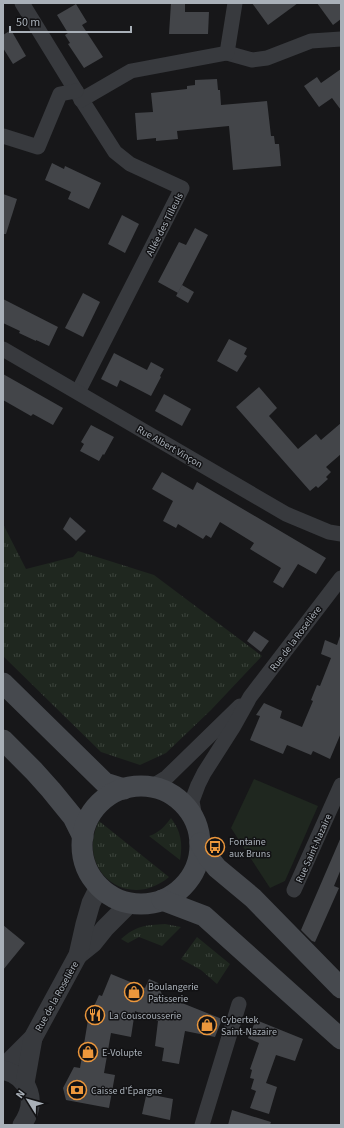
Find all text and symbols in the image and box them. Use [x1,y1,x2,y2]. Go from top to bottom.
scale bar [10,8,131,34]
text: 50 m [16,14,40,31]
street label: Allée des Tilleuls [143,190,187,258]
street label: Rue Albert Vinçon [134,422,205,471]
street label: Rue de la Roselière [267,603,325,674]
street label: Rue Saint-Nazaire [292,812,335,885]
place label: Fontaine aux Bruns [229,835,270,861]
bus stop icon: Fontaine aux Bruns [204,836,226,858]
street label: Rue de la Roselière [32,959,82,1034]
place label: Boulangerie Patisserie [148,980,199,1006]
shop icon: Boulangerie Patisserie [123,981,145,1003]
restaurant icon: La Couscousserie [84,1004,106,1026]
place label: La Couscousserie [109,1009,181,1023]
place label: Cybertek Saint-Nazaire [221,1013,277,1039]
shop icon: Cybertek Saint-Nazaire [196,1014,218,1036]
shop icon: E-Volupte [77,1041,99,1063]
place label: E-Volupte [102,1046,142,1060]
bank icon: Caisse d'Épargne [66,1079,88,1101]
north arrow [8,1080,48,1120]
place label: Caisse d'Épargne [91,1084,162,1098]
text: N [12,1087,29,1102]

